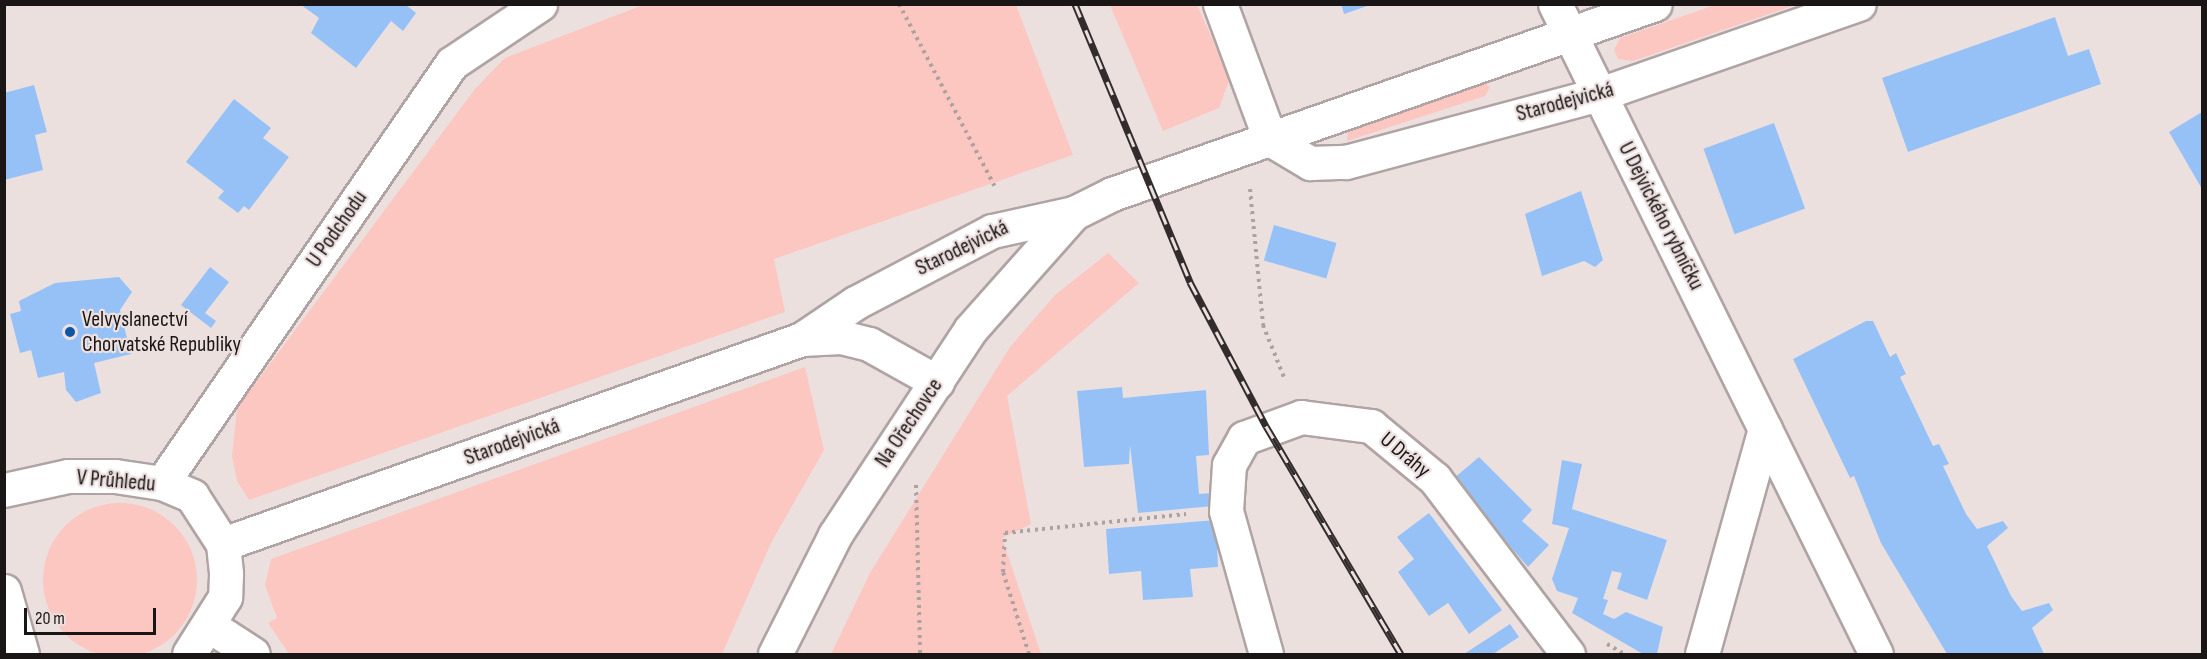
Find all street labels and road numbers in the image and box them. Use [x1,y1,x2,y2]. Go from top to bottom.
street label: Starodejvická [1513,76,1617,128]
street label: U Dejvického rybníčku [1612,138,1710,294]
street label: U Podchodu [301,186,373,272]
street label: Starodejvická [911,214,1013,282]
street label: Na Ořechovce [870,373,948,473]
street label: Starodejvická [461,413,563,471]
street label: U Dráhy [1374,426,1436,484]
street label: V Průhledu [76,464,156,498]

